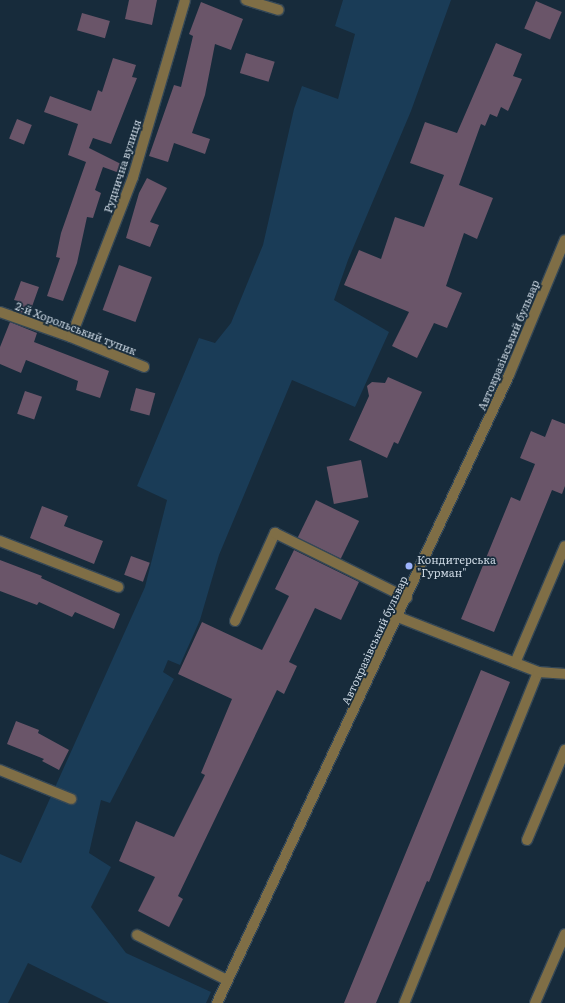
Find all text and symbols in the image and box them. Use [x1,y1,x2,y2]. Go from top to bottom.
street label: Руднична вулиця [101,118,143,214]
street label: Автокразівський бульвар [474,278,542,412]
street label: 2-й Хорольський тупик [14,299,138,357]
place label: Кондитерська "Гурман" [417,553,496,579]
marker: Кондитерська "Гурман" [404,561,414,571]
street label: Автокразівський бульвар [338,573,410,707]

